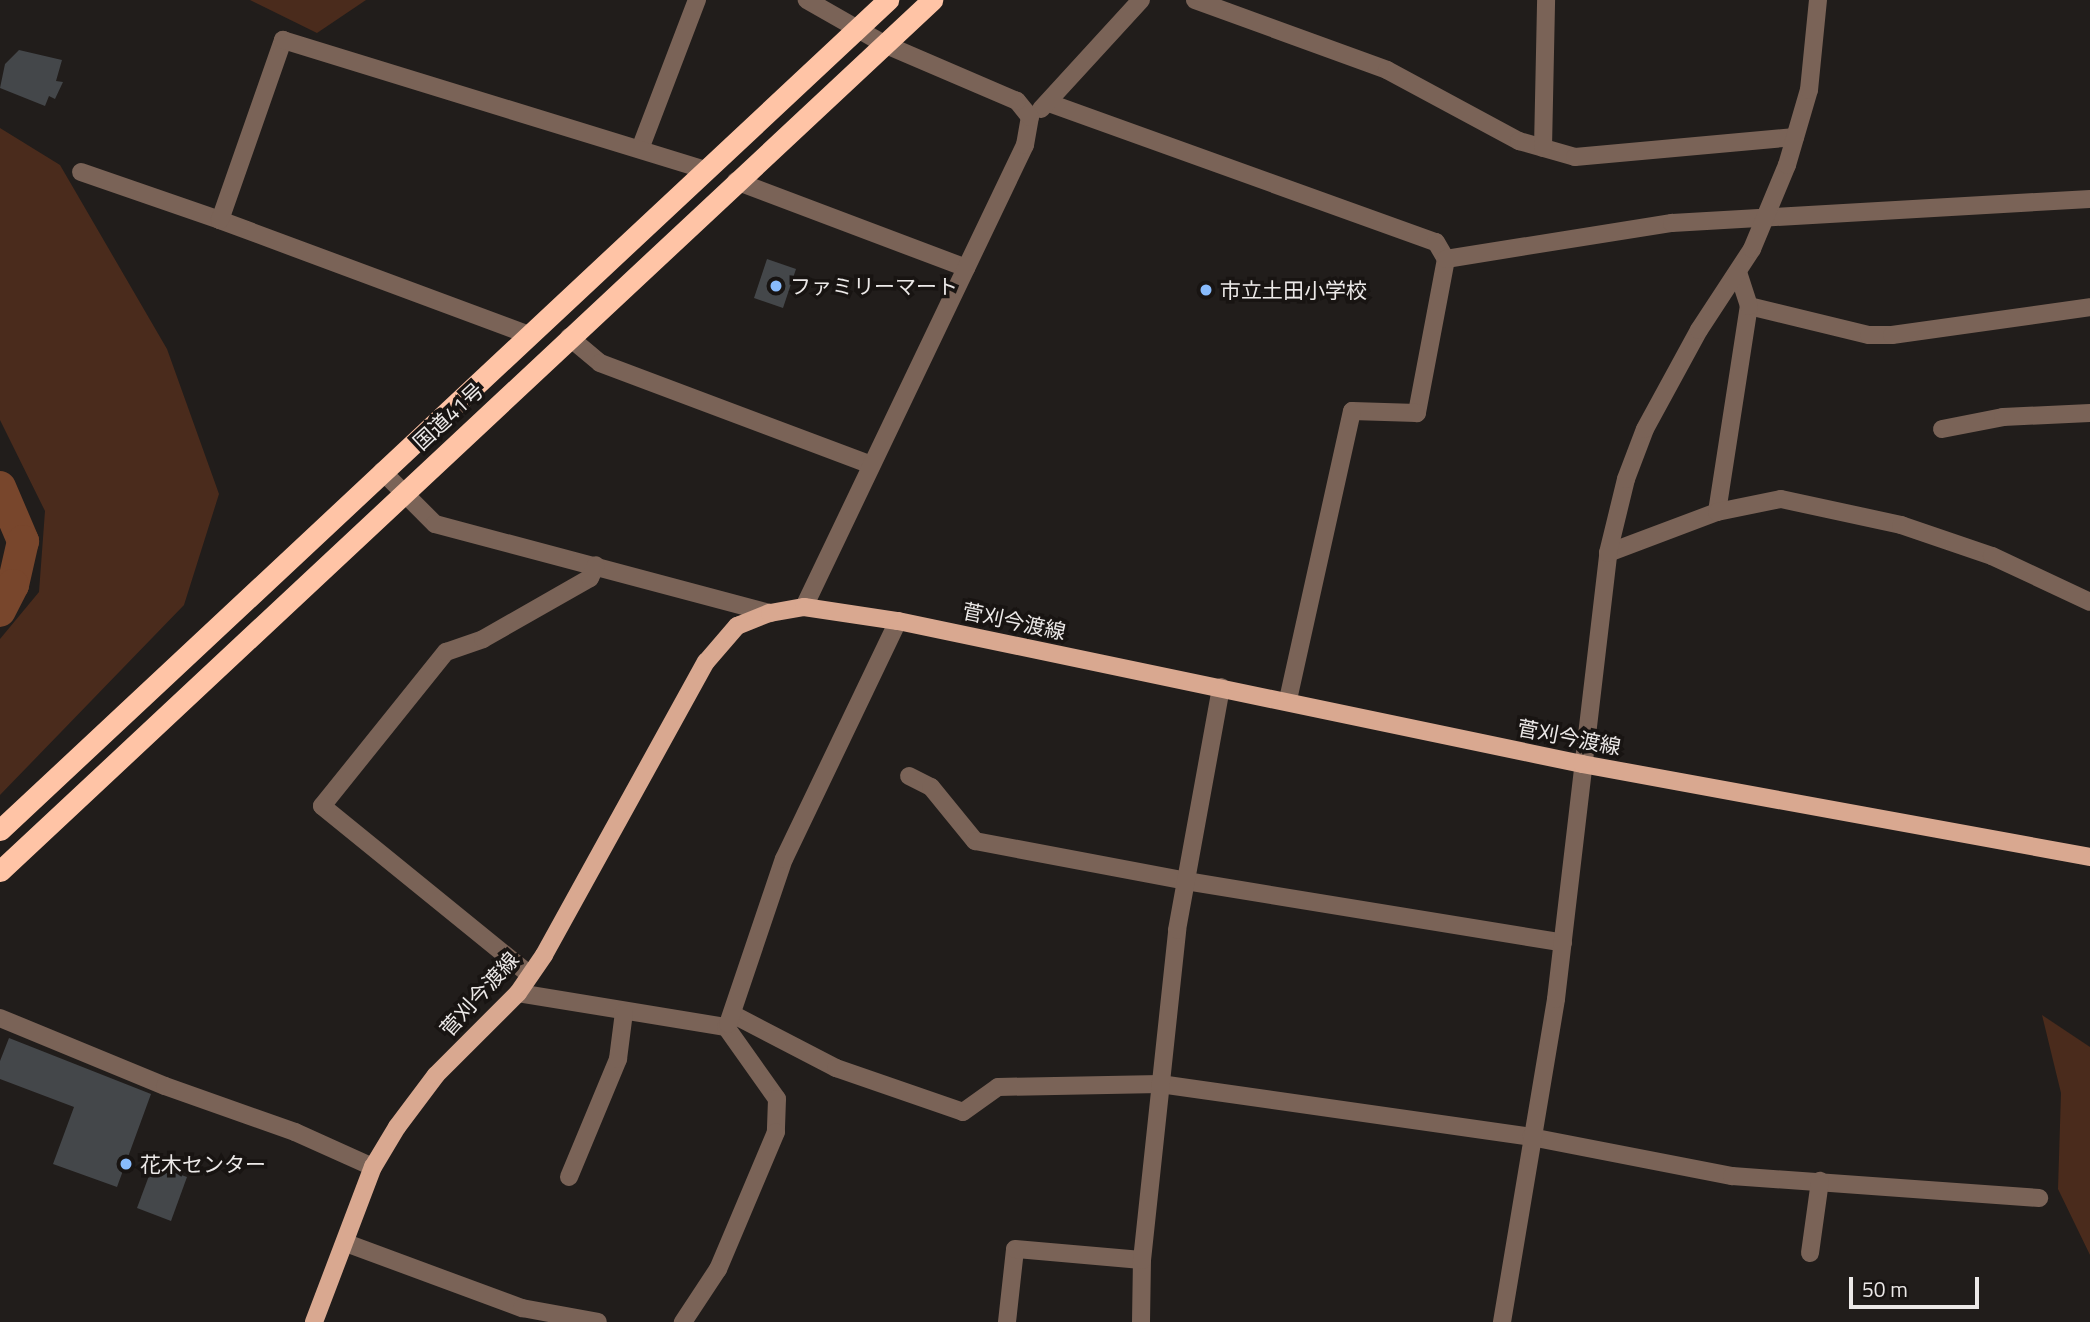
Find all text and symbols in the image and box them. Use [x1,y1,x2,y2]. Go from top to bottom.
place label: ファミリーマート [790,273,958,299]
place label: 市立土田小学校 [1220,277,1367,303]
marker: ファミリーマート [768,278,784,294]
marker: 市立土田小学校 [1198,282,1214,298]
street label: 国道41号 [408,377,488,455]
street label: 菅刈今渡線 [960,598,1068,644]
street label: 菅刈今渡線 [1515,715,1623,759]
street label: 菅刈今渡線 [435,947,523,1041]
place label: 花木センター [140,1151,266,1177]
marker: 花木センター [118,1156,134,1172]
scale bar [1852,1262,1982,1306]
text: 50 m [1862,1273,1908,1305]

